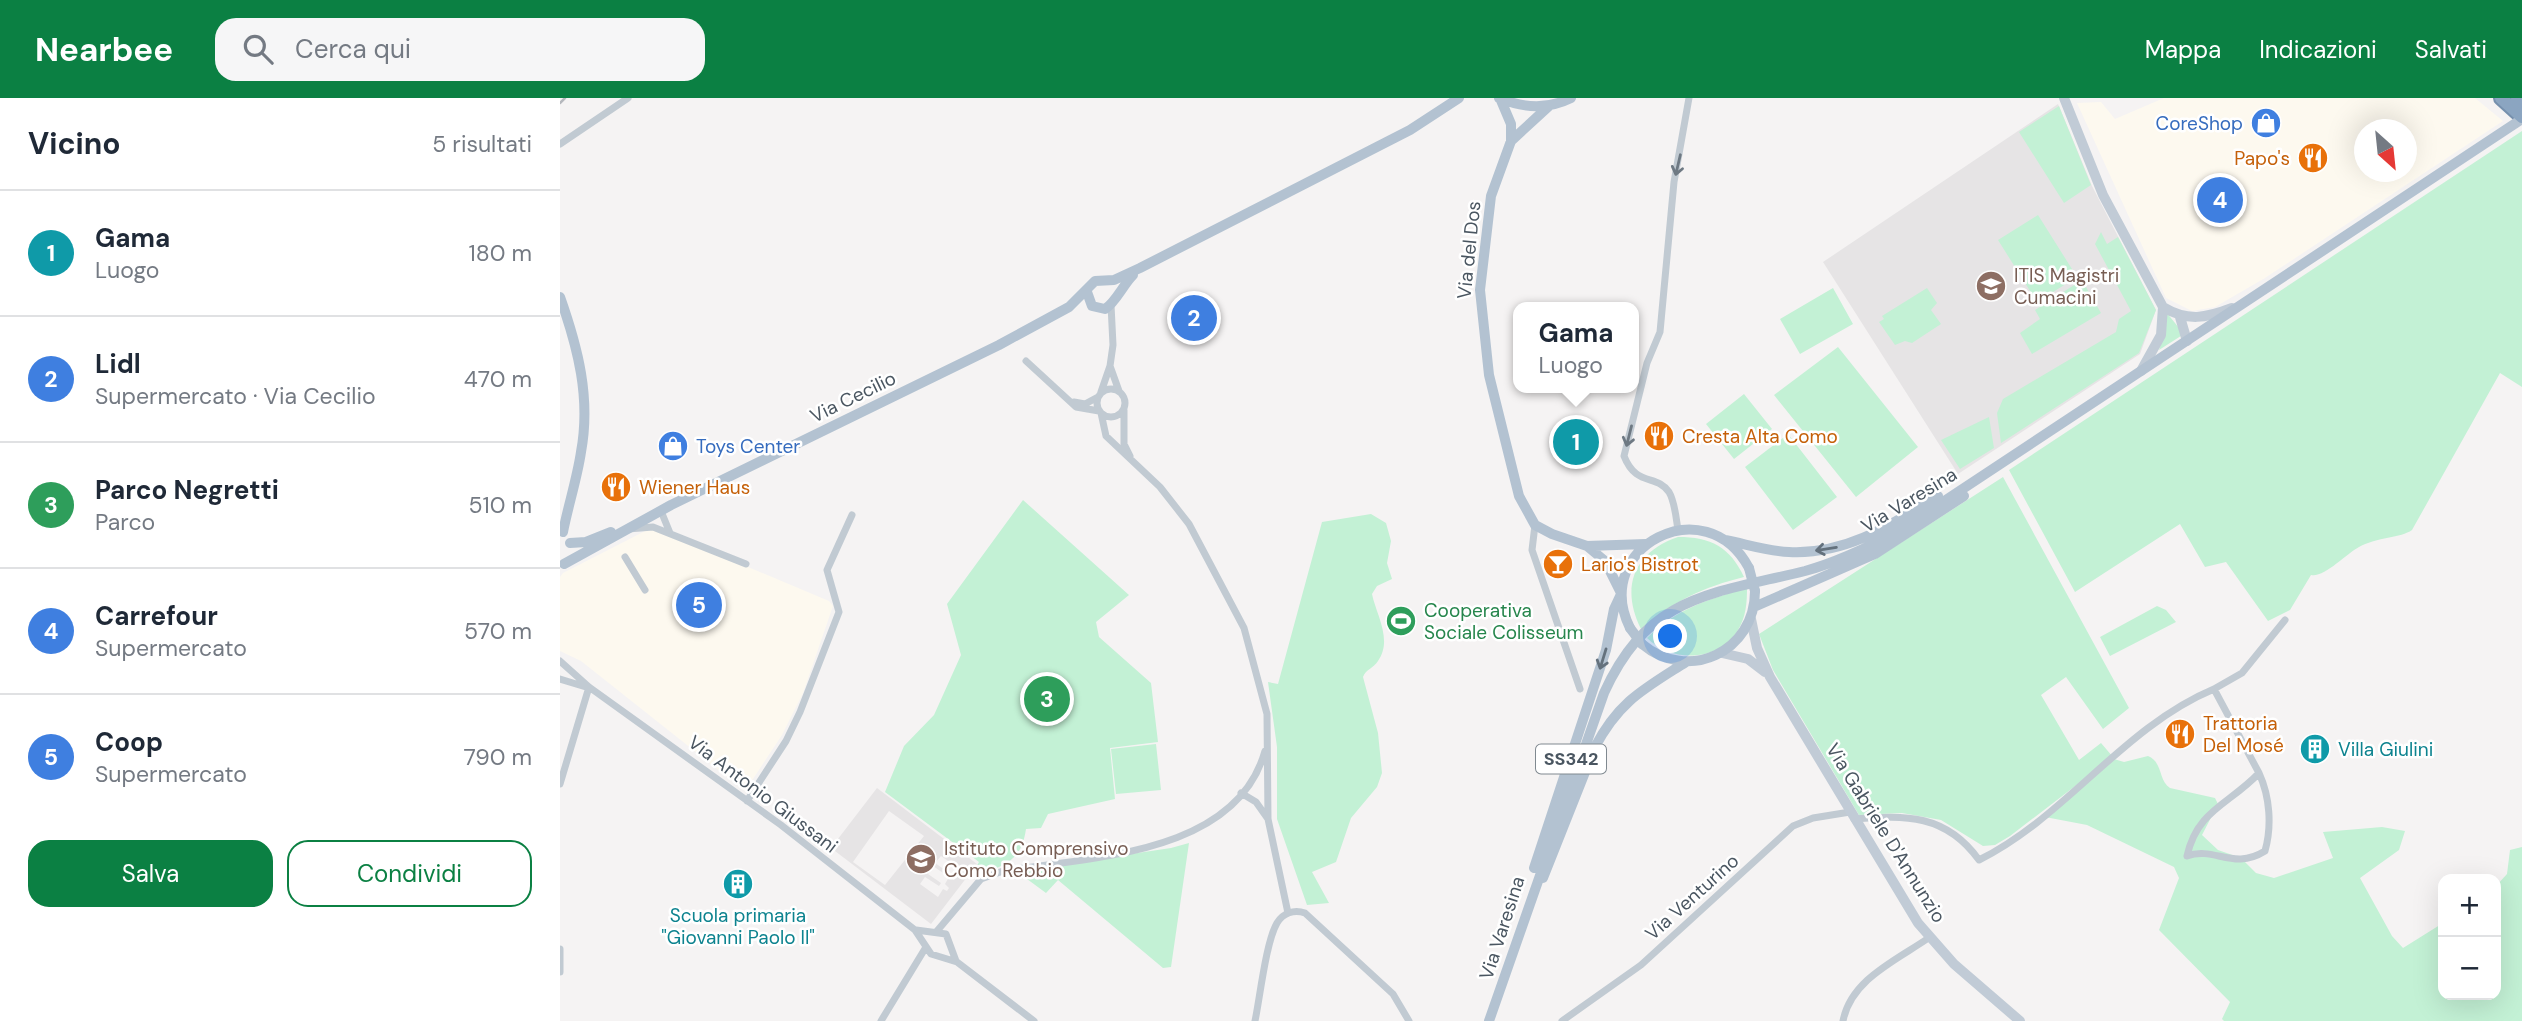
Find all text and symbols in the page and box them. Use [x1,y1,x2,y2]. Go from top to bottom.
search box [215,18,705,81]
text: Nearbee [35,28,173,71]
icon: search [239,30,277,68]
text: Cerca qui [295,32,411,66]
text: Mappa [2145,34,2221,65]
text: Indicazioni [2259,34,2377,65]
text: Salvati [2415,34,2487,65]
shop icon: CoreShop [2249,106,2283,140]
place label: CoreShop [2156,111,2243,136]
north arrow [2354,119,2417,182]
text: Vicino [28,124,121,163]
text: 5 risultati [432,129,532,159]
restaurant icon: Papo's [2296,141,2330,175]
place label: Papo's [2234,146,2290,171]
one-way arrow [1671,153,1684,176]
pin: 4 [2197,174,2243,226]
street label: Via del Dos [1451,200,1487,300]
text: Gama [95,221,170,255]
text: 1 [47,238,55,268]
text: 180 m [468,238,532,268]
text: Luogo [95,255,159,285]
place label: ITIS Magistri Cumacini [2014,263,2119,310]
school or university icon: ITIS Magistri Cumacini [1974,269,2008,303]
pin: 2 [1171,292,1217,344]
popup [1513,302,1639,393]
text: Gama [1538,316,1614,350]
text: Lidl [95,347,141,381]
text: Luogo [1538,350,1603,380]
text: 2 [44,364,58,394]
text: 470 m [464,364,532,394]
street label: Via Cecilio [806,365,900,429]
text: Supermercato · Via Cecilio [95,381,376,411]
pin: 1 [1553,416,1599,468]
restaurant icon: Cresta Alta Como [1642,419,1676,453]
one-way arrow [1622,424,1635,447]
place label: Cresta Alta Como [1682,424,1838,449]
shop icon: Toys Center [656,429,690,463]
place label: Toys Center [696,434,800,459]
street label: Via Varesina [1857,462,1961,538]
restaurant icon: Wiener Haus [599,470,633,504]
text: Parco Negretti [95,473,279,507]
place label: Wiener Haus [639,475,750,500]
text: 3 [44,490,58,520]
text: 510 m [468,490,532,520]
text: Parco [95,507,155,537]
one-way arrow [1815,543,1838,556]
bar icon: Lario's Bistrot [1541,547,1575,581]
place label: Lario's Bistrot [1581,552,1699,577]
pin: 5 [676,579,722,631]
place label: Cooperativa Sociale Colisseum [1424,598,1584,645]
text: Carrefour [95,599,218,633]
sports icon: Cooperativa Sociale Colisseum [1384,604,1418,638]
text: 4 [44,616,58,646]
text: 570 m [464,616,532,646]
your location [1653,619,1687,653]
text: Supermercato [95,633,247,663]
one-way arrow [1596,648,1609,670]
pin: 3 [1024,673,1070,725]
place label: Trattoria Del Mosé [2203,711,2284,758]
restaurant icon: Trattoria Del Mosé [2163,717,2197,751]
text: Coop [95,725,163,759]
street label: Via Antonio Giussani [683,730,843,858]
building icon: Villa Giulini [2298,732,2332,766]
place label: Villa Giulini [2338,737,2433,762]
street label: Via Gabriele D'Annunzio [1820,738,1952,928]
text: 5 [44,742,58,772]
text: 790 m [464,742,532,772]
road number: SS342 [1536,744,1606,774]
text: Supermercato [95,759,247,789]
place label: Istituto Comprensivo Como Rebbio [944,836,1128,883]
button: Salva [28,840,273,907]
button: Condividi [287,840,532,907]
school or university icon: Istituto Comprensivo Como Rebbio [904,842,938,876]
street label: Via Venturino [1640,848,1744,946]
building icon: Scuola primaria "Giovanni Paolo II" [721,867,755,901]
street label: Via Varesina [1474,873,1530,983]
map controls [2438,874,2501,1000]
button: + [2438,874,2501,937]
place label: Scuola primaria "Giovanni Paolo II" [661,903,815,950]
button: − [2438,937,2501,1000]

